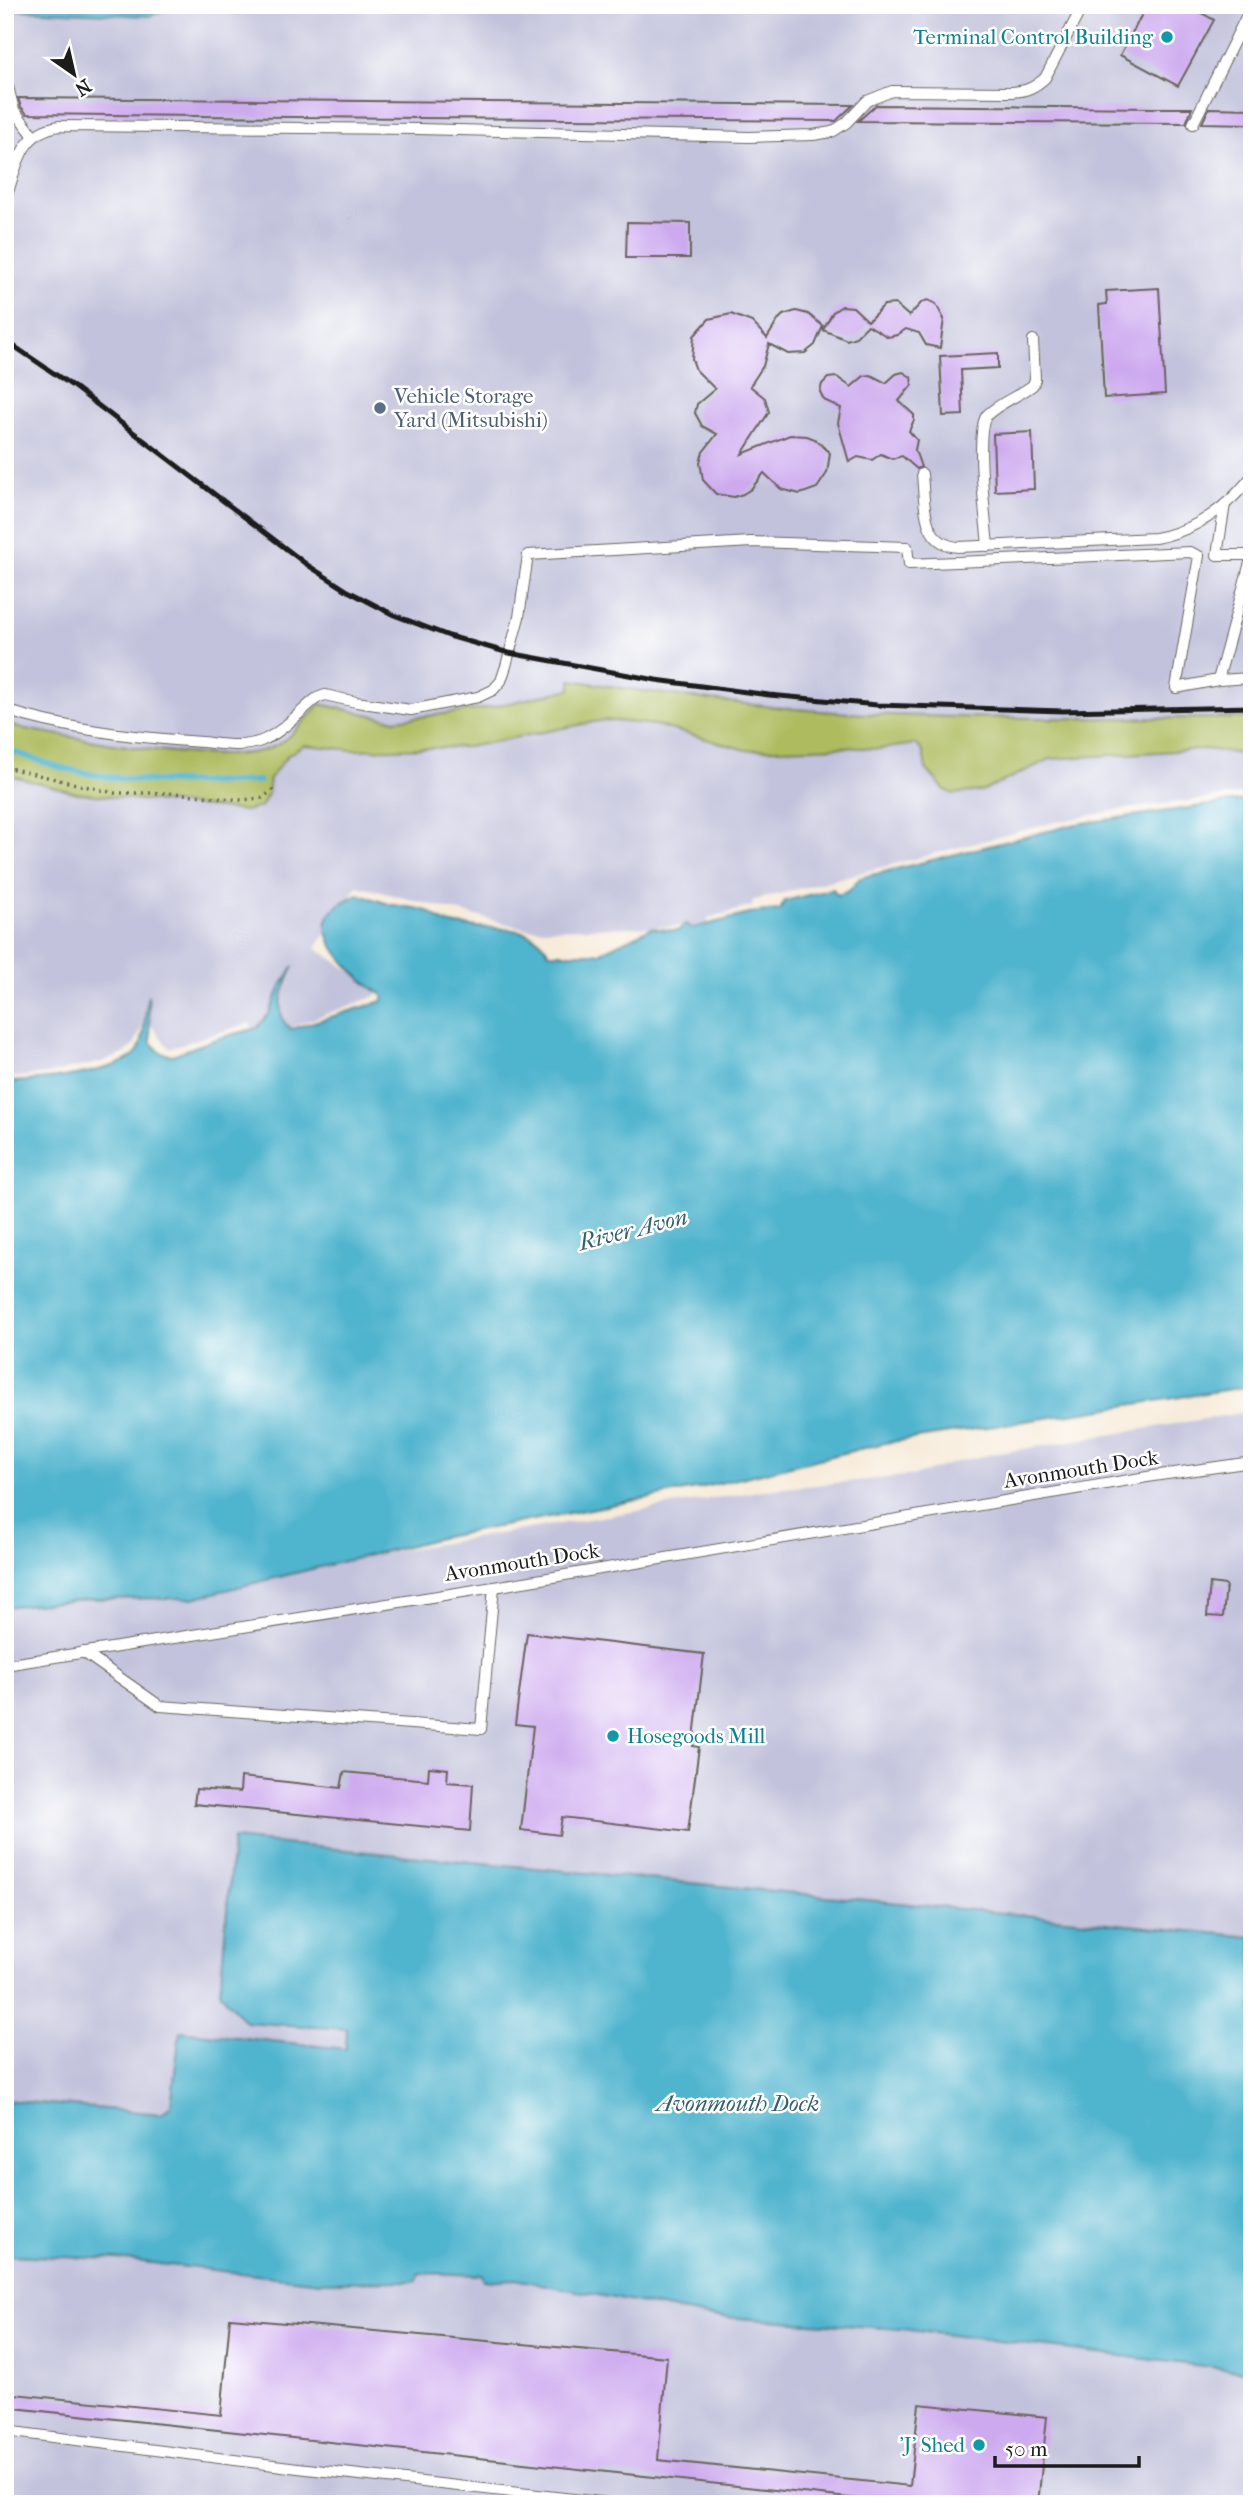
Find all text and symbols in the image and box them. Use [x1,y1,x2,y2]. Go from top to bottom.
place label: Terminal Control Building [913,25,1154,49]
marker: Terminal Control Building [1159,29,1175,45]
north arrow [38,38,108,108]
text: N [70,74,95,101]
place label: Vehicle Storage Yard (Mitsubishi) [393,384,548,432]
marker: Vehicle Storage Yard (Mitsubishi) [372,400,388,416]
water label: River Avon [574,1203,690,1256]
street label: Avonmouth Dock [1001,1445,1160,1493]
street label: Avonmouth Dock [442,1538,601,1586]
place label: Hosegoods Mill [627,1724,766,1748]
marker: Hosegoods Mill [605,1728,621,1744]
water label: Avonmouth Dock [654,2090,819,2117]
scale bar [995,2425,1138,2469]
place label: 'J' Shed [899,2433,966,2457]
marker: 'J' Shed [971,2437,987,2453]
text: 50 m [1005,2437,1048,2461]

